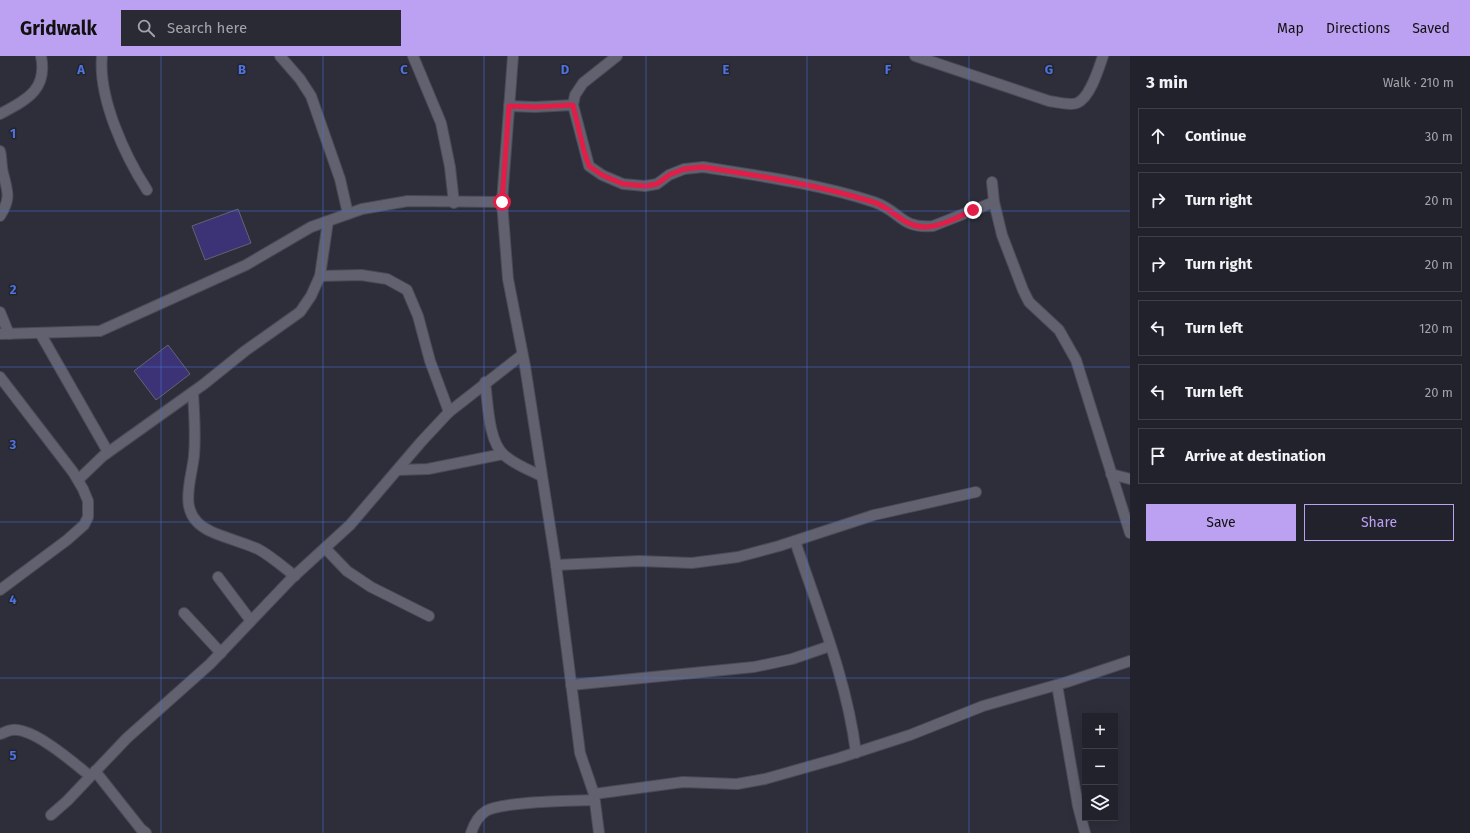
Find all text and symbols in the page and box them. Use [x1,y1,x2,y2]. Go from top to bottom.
search box [121,10,401,46]
text: Gridwalk [20,17,97,40]
icon: search [135,17,157,39]
text: Search here [167,19,247,37]
text: Map [1277,20,1304,37]
text: Directions [1326,20,1390,37]
text: Saved [1412,20,1450,37]
text: A [76,62,85,77]
text: B [238,62,246,77]
text: C [400,62,408,77]
text: D [561,62,570,77]
text: E [723,62,730,77]
text: F [885,62,892,77]
text: G [1045,62,1053,77]
text: 3 min [1146,72,1188,93]
text: Walk · 210 m [1383,75,1454,90]
icon: ahead [1147,125,1169,147]
text: 1 [10,126,16,141]
text: Continue [1185,127,1246,145]
text: 30 m [1425,129,1453,144]
icon: right [1147,189,1169,211]
text: Turn right [1185,191,1252,209]
route start [493,193,511,211]
text: 20 m [1425,193,1453,208]
route end [964,201,982,219]
icon: right [1147,253,1169,275]
text: Turn right [1185,255,1252,273]
text: 20 m [1425,257,1453,272]
text: 2 [10,282,17,297]
icon: left [1147,317,1169,339]
text: Turn left [1185,319,1243,337]
text: 120 m [1419,321,1453,336]
icon: left [1147,381,1169,403]
text: Turn left [1185,383,1243,401]
text: 20 m [1425,385,1453,400]
text: 3 [9,437,17,452]
icon: arrive [1147,445,1169,467]
text: Arrive at destination [1185,447,1326,465]
button: Save [1146,504,1296,541]
button: Share [1304,504,1454,541]
text: 4 [9,592,17,607]
map controls [1082,713,1118,821]
button: + [1082,713,1118,749]
text: 5 [10,748,17,763]
button: − [1082,749,1118,785]
button: layers [1082,785,1118,821]

